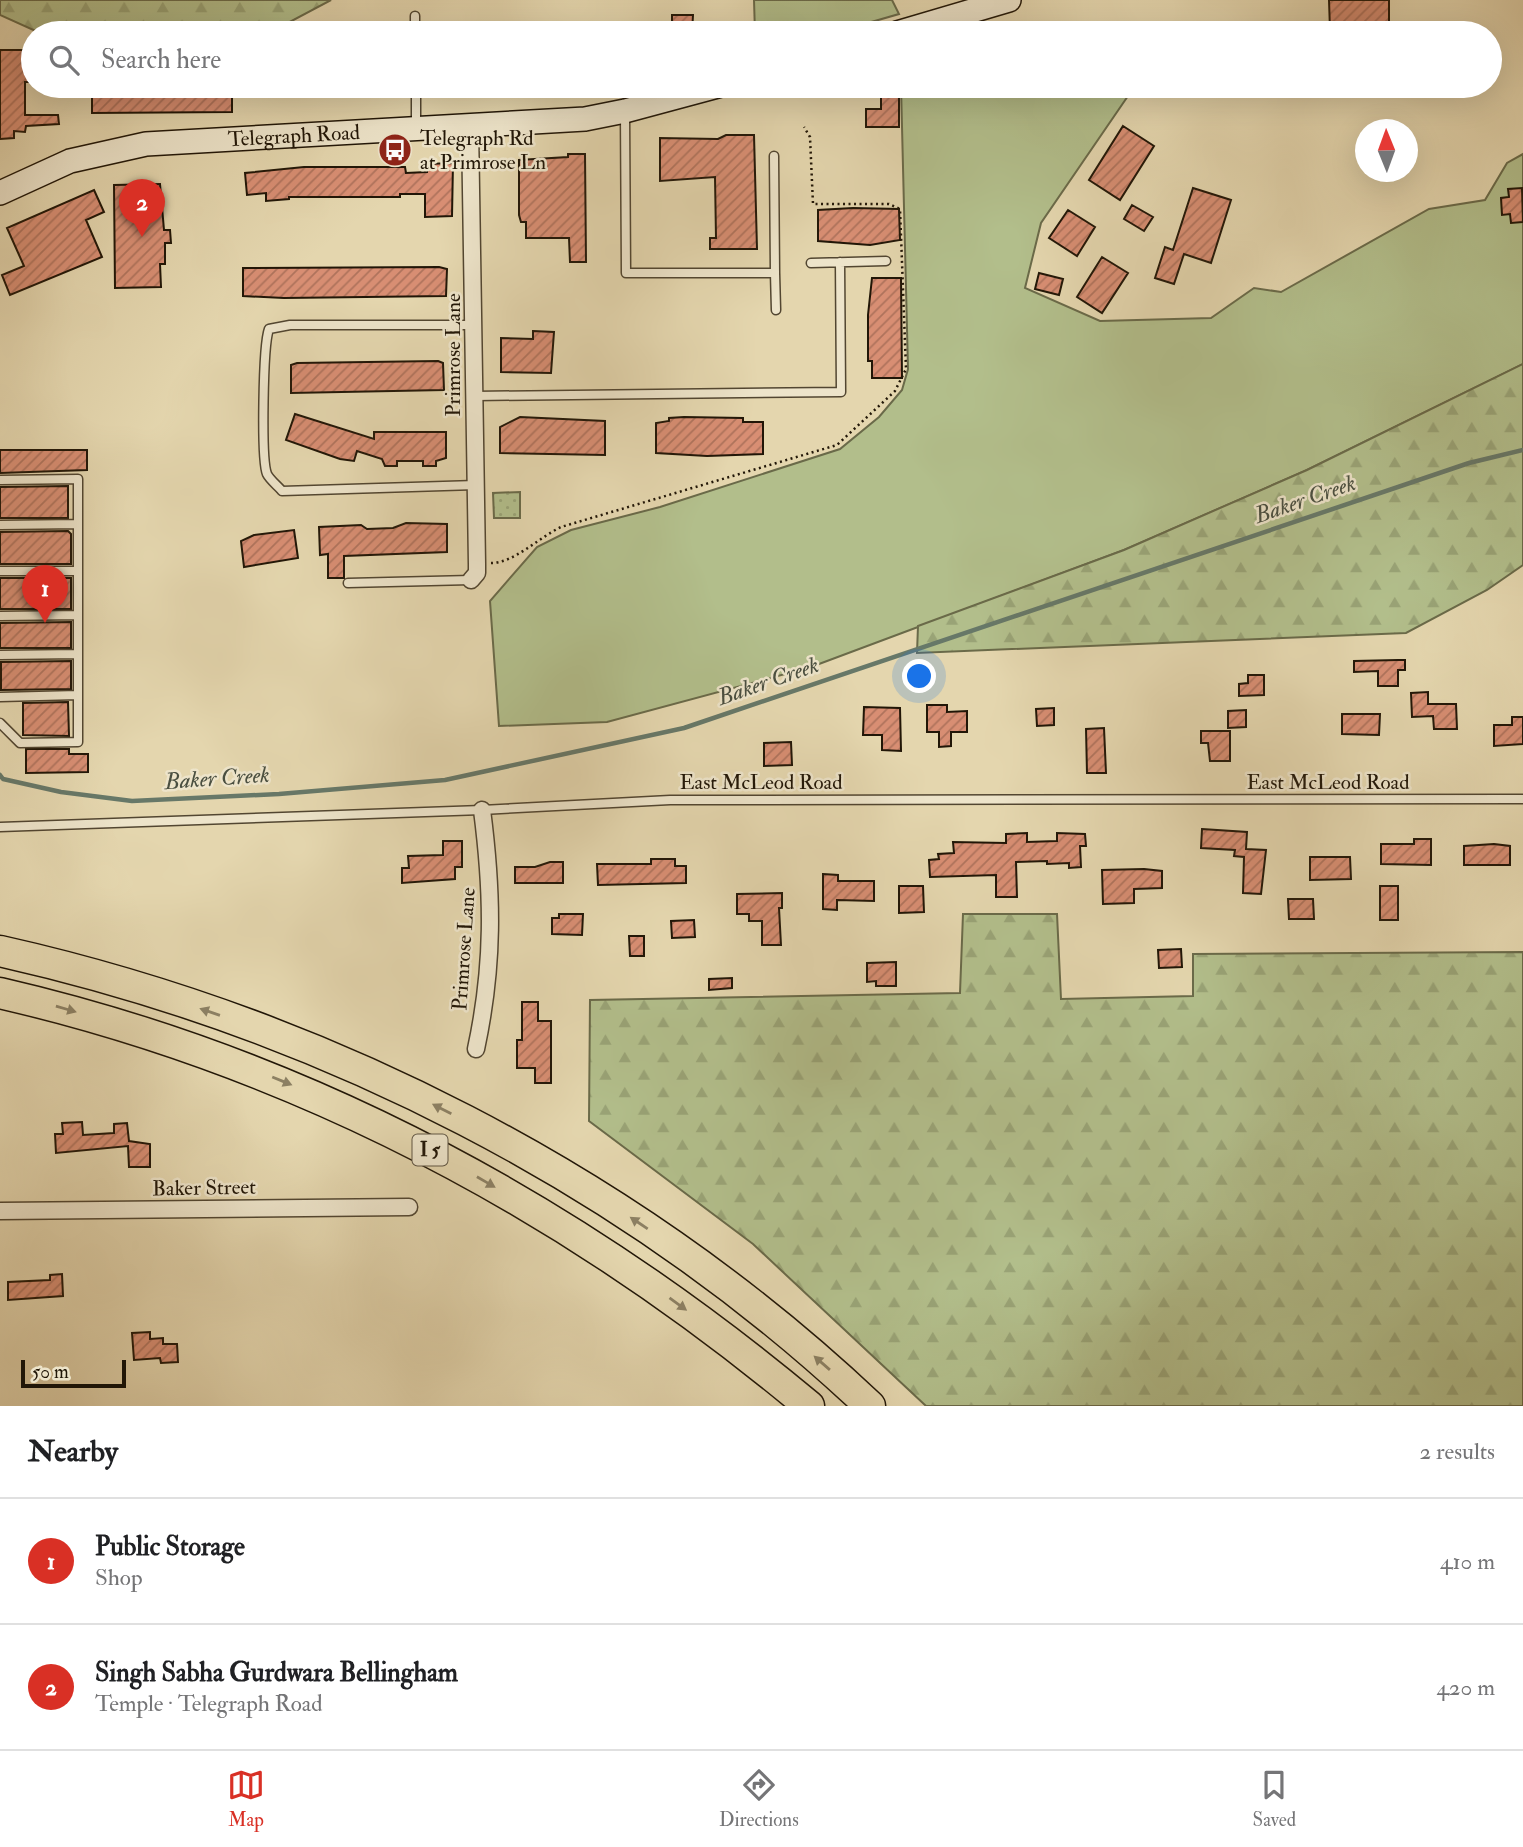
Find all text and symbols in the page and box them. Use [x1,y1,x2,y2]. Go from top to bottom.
search box [21,21,1502,98]
icon: search [45,41,83,79]
text: Search here [101,44,221,76]
street label: Telegraph Road [227,118,361,153]
north arrow [1355,119,1418,182]
place label: Telegraph Rd at Primrose Ln [420,125,546,176]
bus stop icon: Telegraph Rd at Primrose Ln [376,131,414,169]
pin: 2 [119,179,165,237]
street label: Primrose Lane [440,293,467,417]
water label: Baker Creek [1250,468,1359,530]
pin: 1 [22,565,68,623]
water label: Baker Creek [713,650,822,712]
your location [902,659,936,693]
water label: Baker Creek [162,760,271,796]
street label: East McLeod Road [679,769,843,796]
street label: East McLeod Road [1246,769,1410,796]
street label: Primrose Lane [446,886,482,1012]
one-way arrow [56,1004,78,1015]
one-way arrow [199,1006,220,1016]
one-way arrow [272,1076,293,1087]
one-way arrow [432,1103,452,1115]
road number: I 5 [412,1134,448,1166]
street label: Baker Street [152,1174,256,1202]
one-way arrow [476,1176,495,1188]
one-way arrow [629,1217,649,1230]
one-way arrow [668,1297,687,1311]
one-way arrow [813,1355,831,1371]
scale bar [21,1357,126,1389]
text: 50 m [32,1360,69,1384]
text: Nearby [28,1433,118,1470]
text: 2 results [1420,1437,1495,1466]
text: Public Storage [95,1531,245,1563]
text: 1 [47,1547,55,1576]
text: 410 m [1440,1547,1495,1576]
text: Shop [95,1563,143,1592]
text: Singh Sabha Gurdwara Bellingham [95,1657,458,1689]
text: 2 [45,1673,57,1702]
text: 420 m [1436,1673,1495,1702]
text: Temple · Telegraph Road [95,1689,323,1718]
tab: Map [227,1766,265,1832]
tab: Directions [719,1766,799,1832]
tab: Saved [1253,1766,1296,1832]

